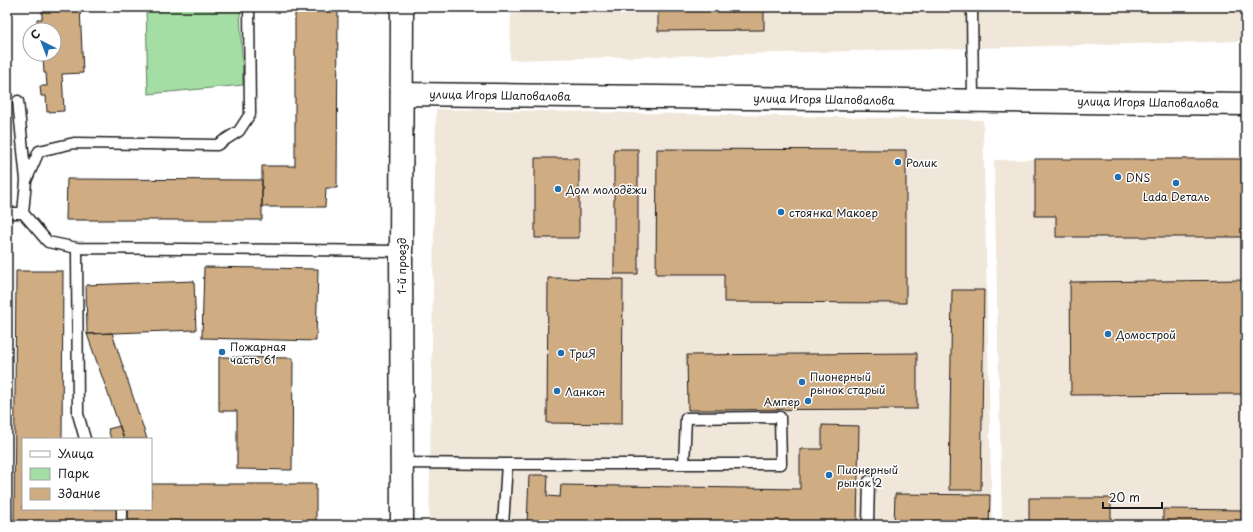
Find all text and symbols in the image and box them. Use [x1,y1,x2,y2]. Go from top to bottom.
north arrow [22,22,62,62]
text: С [26,25,44,43]
street label: улица Игоря Шаповалова [429,85,571,105]
street label: улица Игоря Шаповалова [753,89,895,109]
street label: улица Игоря Шаповалова [1077,92,1219,112]
place label: Ролик [906,154,938,171]
marker: Ролик [893,157,903,167]
place label: DNS [1126,169,1150,186]
marker: DNS [1113,172,1123,182]
marker: Lada Dеталь [1171,178,1181,188]
place label: Дом молодёжи [565,181,647,198]
marker: Дом молодёжи [553,184,563,194]
place label: Lada Dеталь [1143,188,1210,205]
place label: стоянка Макоер [789,204,878,221]
marker: стоянка Макоер [776,207,786,217]
street label: 1-й проезд [393,237,410,295]
place label: Домострой [1115,326,1176,343]
marker: Домострой [1103,329,1113,339]
place label: Пожарная часть 61 [230,338,286,368]
place label: ТриЯ [569,345,596,362]
marker: Пожарная часть 61 [217,347,227,357]
marker: ТриЯ [556,348,566,358]
place label: Пионерный рынок старый [810,368,886,398]
marker: Пионерный рынок старый [797,377,807,387]
place label: Ланкон [565,383,606,400]
marker: Ланкон [552,386,562,396]
place label: Ампер [764,393,800,410]
marker: Ампер [803,396,813,406]
legend [22,438,152,510]
text: Улица [58,444,94,462]
place label: Пионерный рынок 2 [837,461,898,491]
text: Парк [58,464,90,482]
marker: Пионерный рынок 2 [824,470,834,480]
text: Здание [58,484,100,502]
scale bar [1103,484,1162,510]
text: 20 m [1109,488,1140,506]

